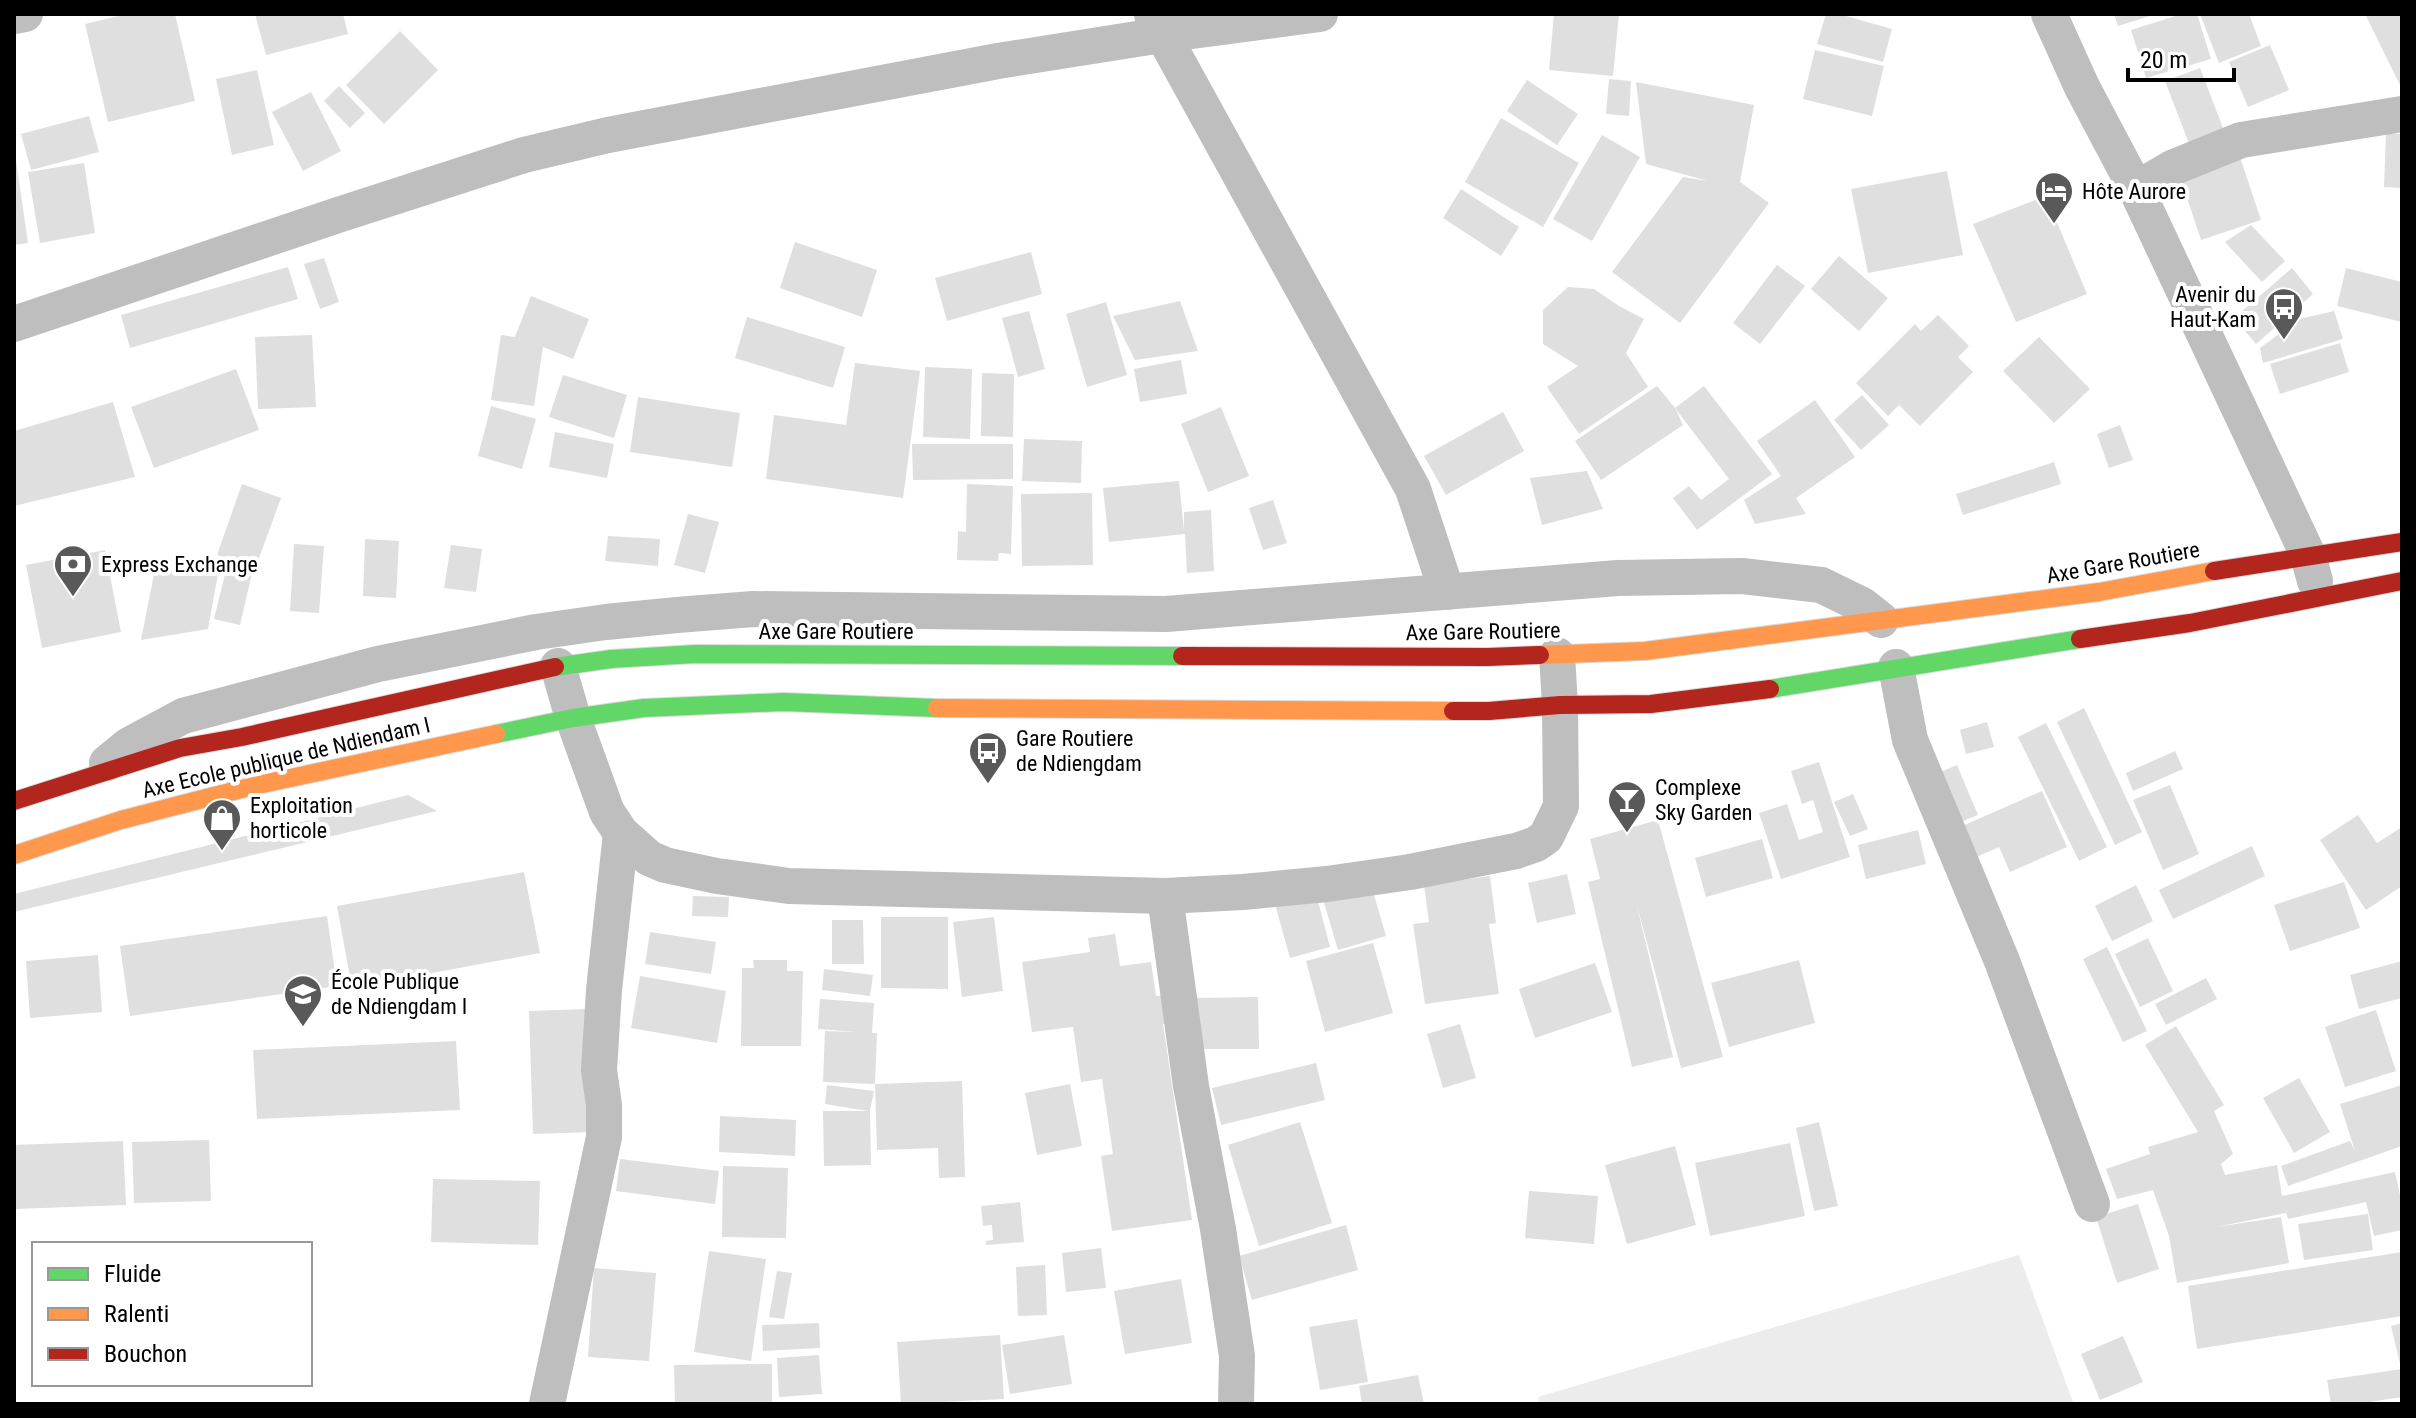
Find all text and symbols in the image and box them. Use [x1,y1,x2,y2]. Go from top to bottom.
scale bar [2128,32,2234,82]
text: 20 m [2140,46,2187,74]
hotel icon: Hôte Aurore [2033,170,2075,225]
place label: Hôte Aurore [2082,179,2186,204]
place label: Avenir du Haut-Kam [2170,282,2256,332]
bus stop icon: Avenir du Haut-Kam [2263,286,2305,341]
street label: Axe Gare Routiere [2045,537,2202,588]
bank icon: Express Exchange [52,543,94,598]
place label: Express Exchange [101,552,258,577]
street label: Axe Gare Routiere [1405,618,1561,645]
street label: Axe Gare Routiere [759,619,913,644]
street label: Axe Ecole publique de Ndiendam I [140,712,432,803]
place label: Gare Routiere de Ndiengdam [1016,726,1142,776]
bus stop icon: Gare Routiere de Ndiengdam [967,730,1009,785]
place label: Complexe Sky Garden [1655,775,1752,825]
bar icon: Complexe Sky Garden [1606,779,1648,834]
place label: Exploitation horticole [250,793,353,843]
shop icon: Exploitation horticole [201,797,243,852]
place label: École Publique de Ndiengdam I [331,969,467,1019]
school or university icon: École Publique de Ndiengdam I [282,973,324,1028]
legend [32,1242,312,1386]
text: Fluide [104,1260,161,1288]
text: Ralenti [104,1300,169,1328]
text: Bouchon [104,1340,187,1368]

